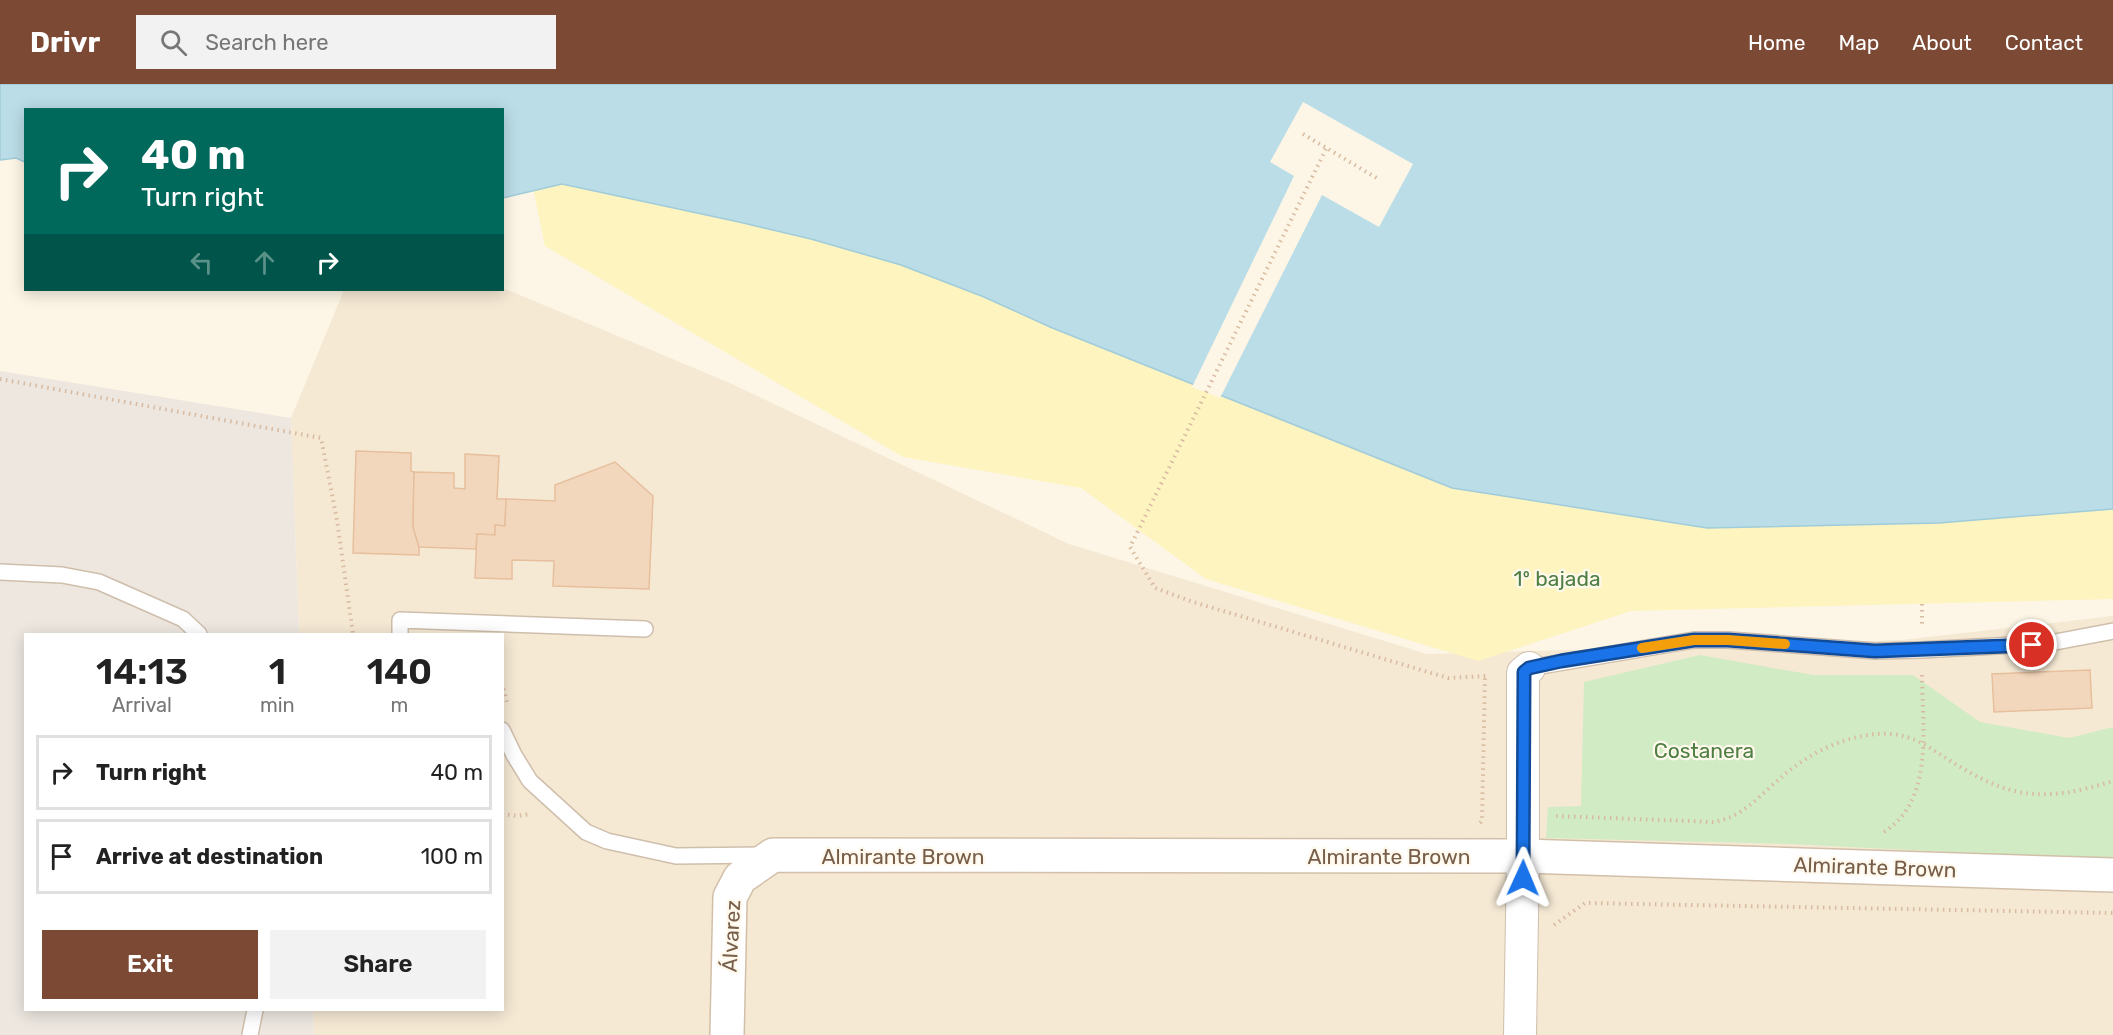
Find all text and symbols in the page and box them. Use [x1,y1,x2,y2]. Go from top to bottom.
search box [136,15,556,69]
text: Drivr [30,26,100,59]
icon: search [157,26,190,59]
text: Search here [205,29,329,56]
text: Home [1748,30,1805,55]
text: Map [1838,30,1879,55]
text: About [1912,30,1972,55]
text: Contact [2005,30,2083,55]
text: 40 m [141,130,246,180]
icon: right [42,132,120,210]
text: Turn right [141,181,264,213]
icon: left [185,246,218,279]
icon: ahead [248,246,281,279]
icon: right [311,246,344,279]
park label: 1º bajada [1514,566,1600,591]
pin [2006,619,2057,670]
icon: arrive [2015,628,2048,661]
text: 14:13 [96,650,188,693]
text: 1 [269,650,286,693]
text: 140 [367,650,432,693]
text: Arrival [112,693,172,717]
text: min [260,693,295,717]
text: m [390,693,408,717]
park label: Costanera [1654,738,1754,763]
icon: right [45,756,78,789]
text: Turn right [96,759,206,786]
text: 40 m [430,759,483,786]
icon: arrive [45,840,78,873]
text: Arrive at destination [96,843,323,870]
text: 100 m [421,843,483,870]
street label: Almirante Brown [821,844,985,869]
street label: Almirante Brown [1307,844,1471,869]
position arrow [1491,846,1555,910]
street label: Almirante Brown [1793,852,1957,882]
street label: Álvarez [717,899,745,973]
button: Exit [42,930,258,999]
button: Share [270,930,486,999]

